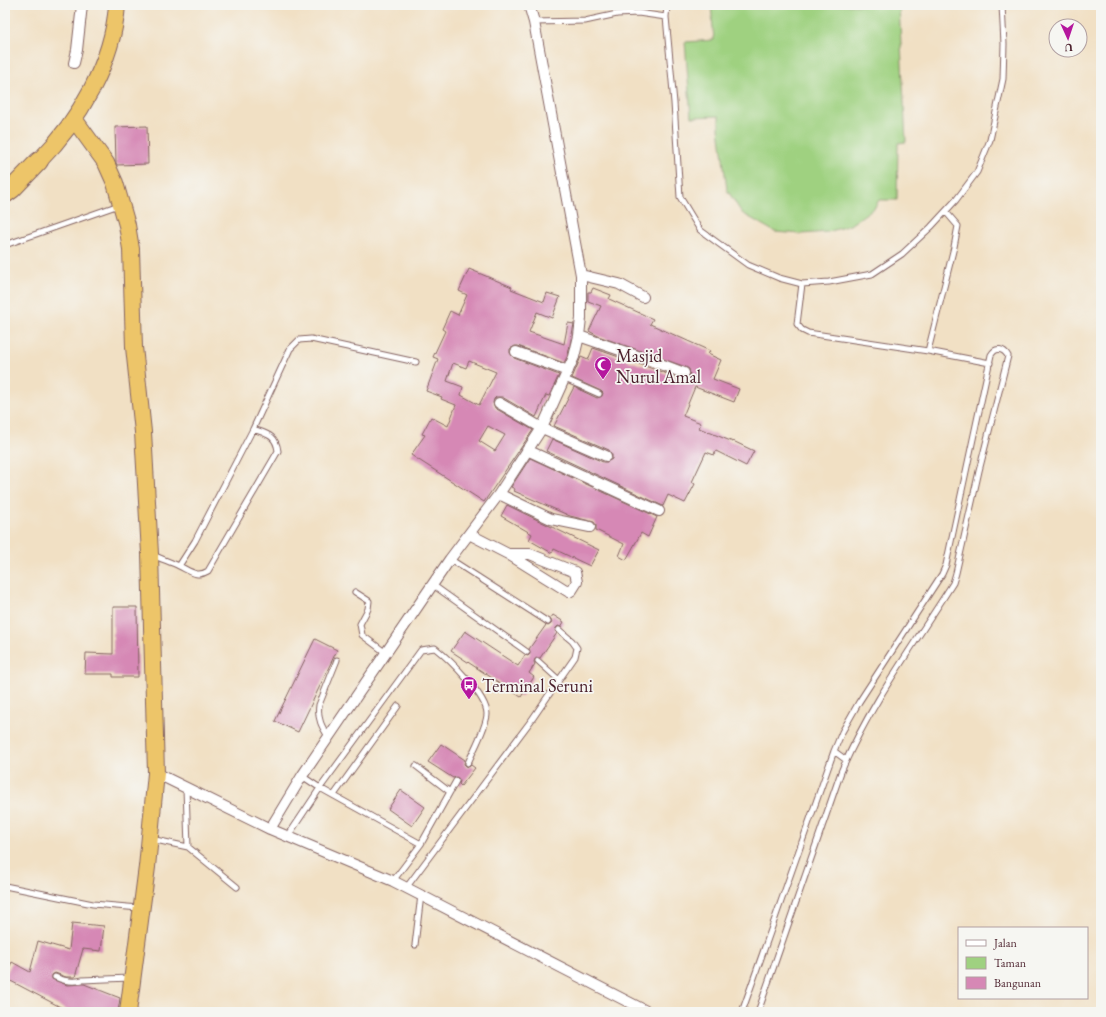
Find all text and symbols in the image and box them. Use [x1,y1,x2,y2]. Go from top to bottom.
north arrow [1048,18,1088,58]
text: U [1063,41,1073,55]
place label: Masjid Nurul Amal [616,344,701,388]
mosque icon: Masjid Nurul Amal [593,355,613,380]
place label: Terminal Seruni [482,674,594,697]
bus stop icon: Terminal Seruni [459,675,479,700]
legend [958,927,1088,999]
text: Jalan [993,935,1018,951]
text: Taman [994,955,1027,971]
text: Bangunan [994,975,1042,991]

